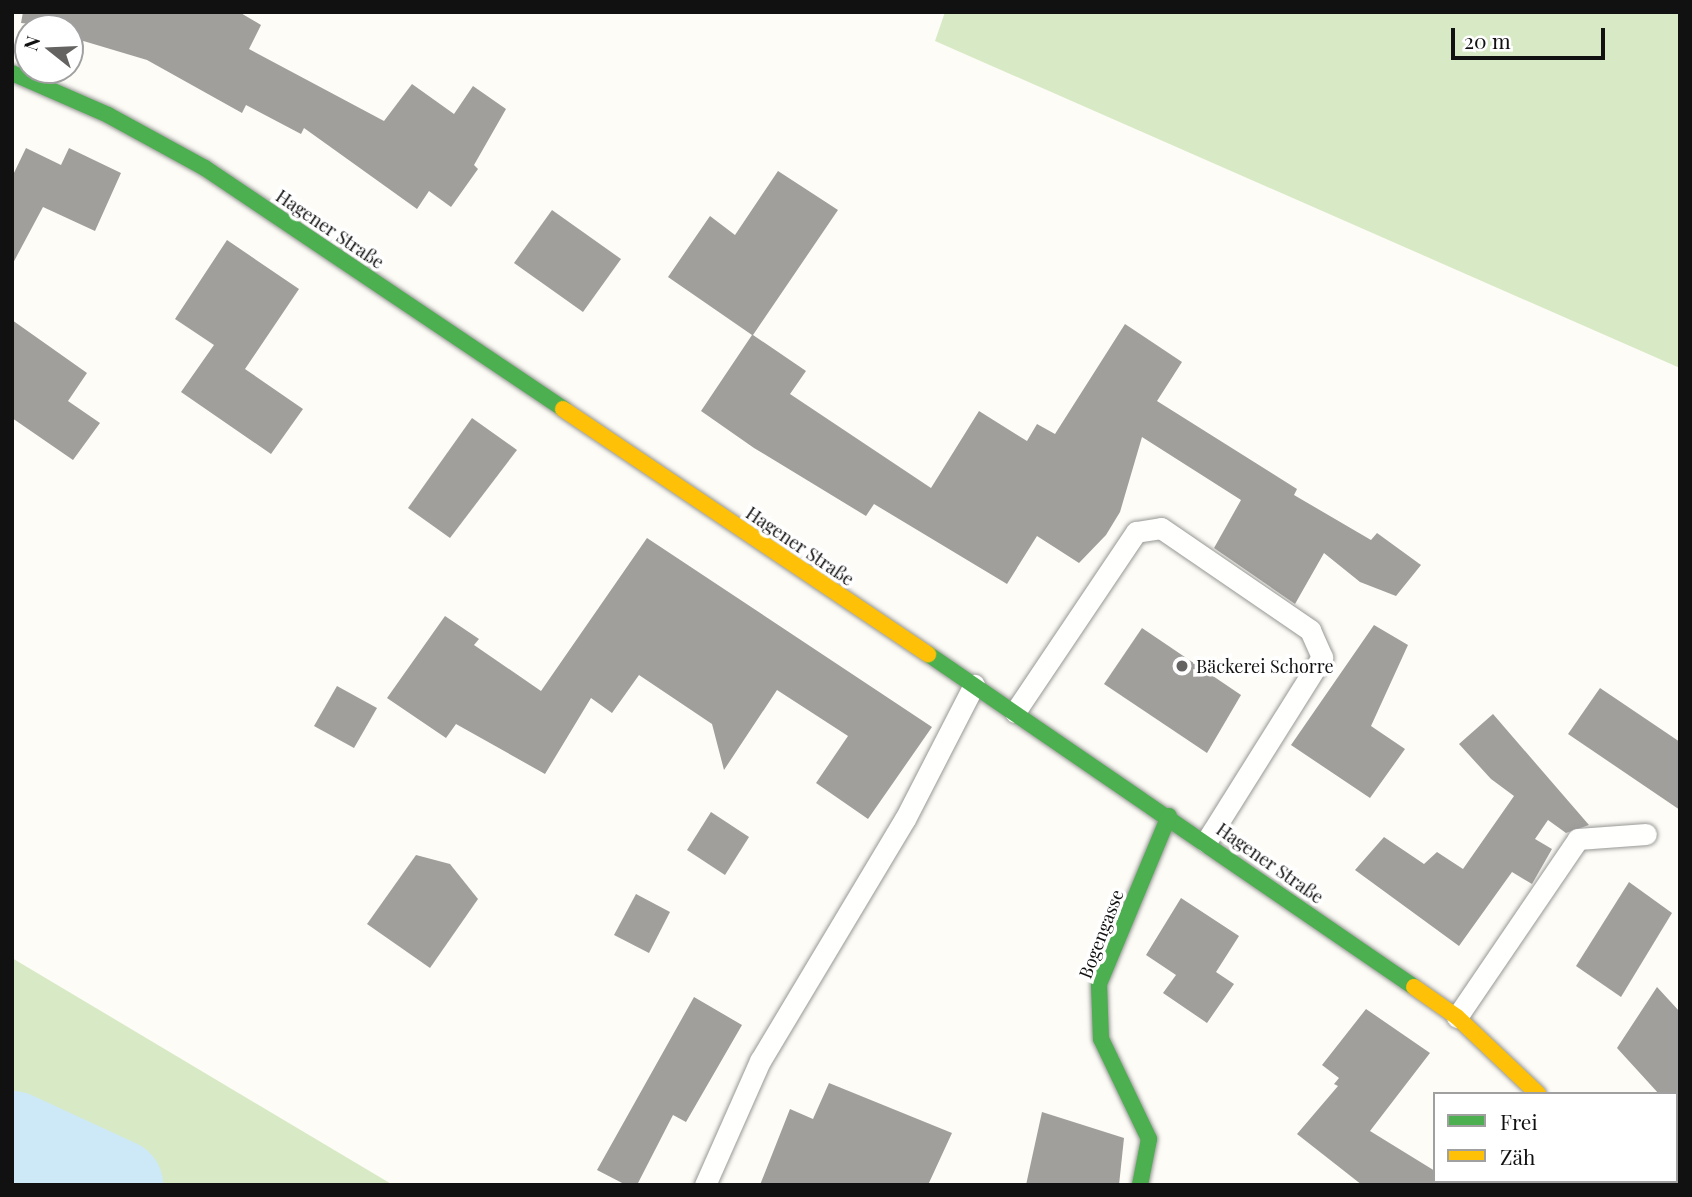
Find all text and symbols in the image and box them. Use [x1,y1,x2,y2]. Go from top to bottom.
north arrow [14,14,84,84]
scale bar [1454,14,1608,58]
text: 20 m [1464,26,1511,54]
text: N [16,33,45,54]
street label: Hagener Straße [272,185,388,273]
street label: Hagener Straße [742,502,858,590]
place label: Bäckerei Schorre [1196,655,1334,677]
marker: Bäckerei Schorre [1174,658,1190,674]
street label: Hagener Straße [1212,818,1328,908]
street label: Bogengasse [1074,886,1128,982]
legend [1433,1092,1678,1183]
text: Frei [1500,1107,1538,1135]
text: Zäh [1500,1142,1535,1170]

